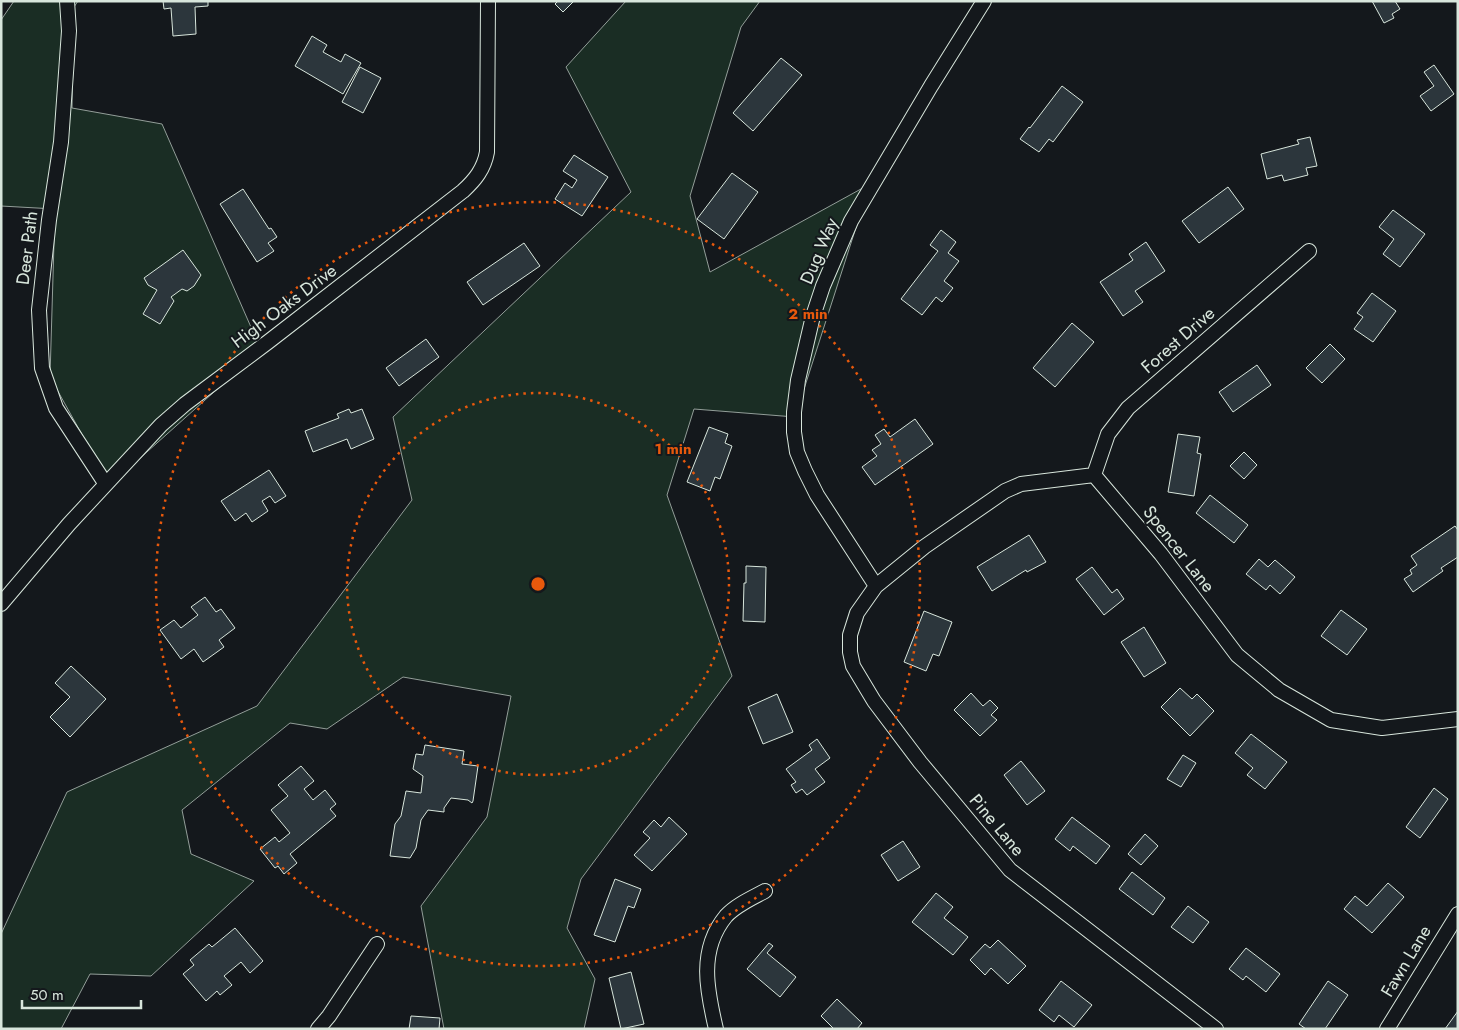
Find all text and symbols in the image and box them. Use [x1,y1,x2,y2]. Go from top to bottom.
street label: Deer Path [10,210,44,286]
street label: Dug Way [793,214,845,288]
street label: High Oaks Drive [226,258,342,354]
street label: Forest Drive [1135,301,1221,379]
text: 2 min [788,303,828,325]
text: 1 min [654,438,692,460]
street label: Spencer Lane [1137,500,1221,598]
centre of rings [529,575,547,593]
street label: Pine Lane [963,788,1031,862]
street label: Fawn Lane [1374,920,1438,1002]
scale bar [22,978,141,1010]
text: 50 m [30,984,64,1006]

